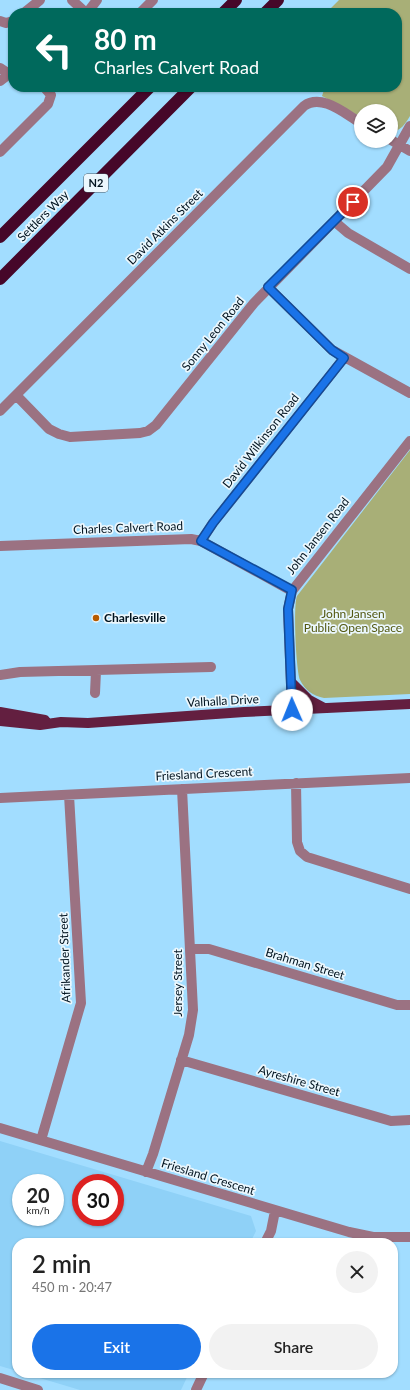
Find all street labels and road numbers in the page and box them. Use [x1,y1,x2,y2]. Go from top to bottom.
road number: N2 [84,174,108,192]
street label: David Atkins Street [124,185,206,268]
street label: Settlers Way [14,186,72,244]
street label: Sonny Leon Road [178,294,247,374]
street label: David Wilkinson Road [219,390,302,491]
street label: John Jansen Road [283,494,352,577]
street label: Charles Calvert Road [73,518,183,537]
street label: Valhalla Drive [187,691,259,710]
street label: Friesland Crescent [155,763,253,784]
street label: Afrikander Street [55,912,74,1003]
street label: Brahman Street [264,944,347,983]
street label: Jersey Street [170,949,185,1017]
street label: Ayreshire Street [257,1062,342,1100]
street label: Friesland Crescent [160,1155,257,1198]

